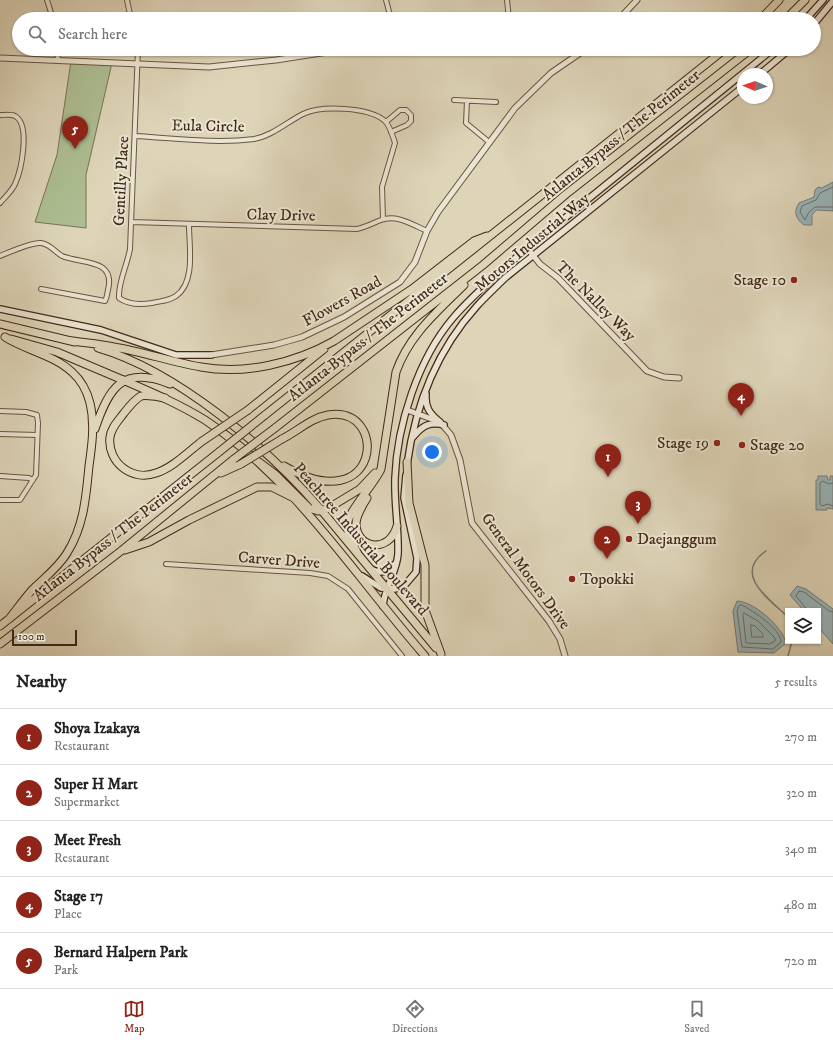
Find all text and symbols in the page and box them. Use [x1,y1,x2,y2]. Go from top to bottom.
search box [12,12,821,56]
icon: search [26,23,48,45]
text: Search here [58,25,127,44]
street label: Atlanta Bypass / The Perimeter [538,65,704,205]
north arrow [737,68,773,104]
street label: Eula Circle [171,115,245,137]
pin: 5 [62,116,88,149]
street label: Gentilly Place [109,135,133,227]
street label: Motors Industrial Way [470,188,594,296]
street label: Clay Drive [246,204,316,226]
street label: The Nalley Way [552,257,641,346]
street label: Atlanta Bypass / The Perimeter [284,268,452,406]
place label: Stage 10 [733,270,786,290]
street label: Flowers Road [299,271,385,331]
marker: Stage 10 [789,275,799,285]
pin: 4 [728,383,754,416]
place label: Stage 19 [657,433,709,453]
place label: Stage 20 [750,435,805,455]
marker: Stage 19 [712,438,722,448]
marker: Stage 20 [737,440,747,450]
your location [422,442,442,462]
pin: 1 [595,444,621,477]
street label: Peachtree Industrial Boulevard [289,458,433,620]
street label: Atlanta Bypass / The Perimeter [29,468,197,606]
pin: 3 [625,491,651,524]
street label: General Motors Drive [477,509,575,633]
pin: 2 [594,526,620,559]
place label: Daejanggum [637,529,717,549]
marker: Daejanggum [624,534,634,544]
street label: Carver Drive [237,547,321,573]
place label: Topokki [580,569,634,589]
marker: Topokki [567,574,577,584]
map controls [785,608,821,644]
button: layers [785,608,821,644]
scale bar [12,628,77,647]
text: 100 m [18,630,44,644]
text: Nearby [16,671,66,693]
text: 5 results [775,674,817,690]
text: Shoya Izakaya [54,719,140,738]
text: 1 [27,729,31,745]
text: 270 m [785,729,817,745]
text: Restaurant [54,738,110,754]
text: Super H Mart [54,775,138,794]
text: 2 [26,785,32,801]
text: 320 m [786,785,817,801]
text: Supermarket [54,794,120,810]
text: Meet Fresh [54,831,121,850]
text: 3 [27,841,31,857]
text: 340 m [785,841,817,857]
text: Restaurant [54,850,110,866]
text: Stage 17 [54,887,103,906]
text: 4 [25,897,33,913]
text: 480 m [783,897,817,913]
text: Place [54,906,82,922]
text: Bernard Halpern Park [54,943,188,962]
text: 5 [26,953,32,969]
text: 720 m [784,953,817,969]
text: Park [54,962,78,978]
tab: Map [123,998,145,1036]
tab: Directions [392,998,438,1036]
tab: Saved [684,998,710,1036]

